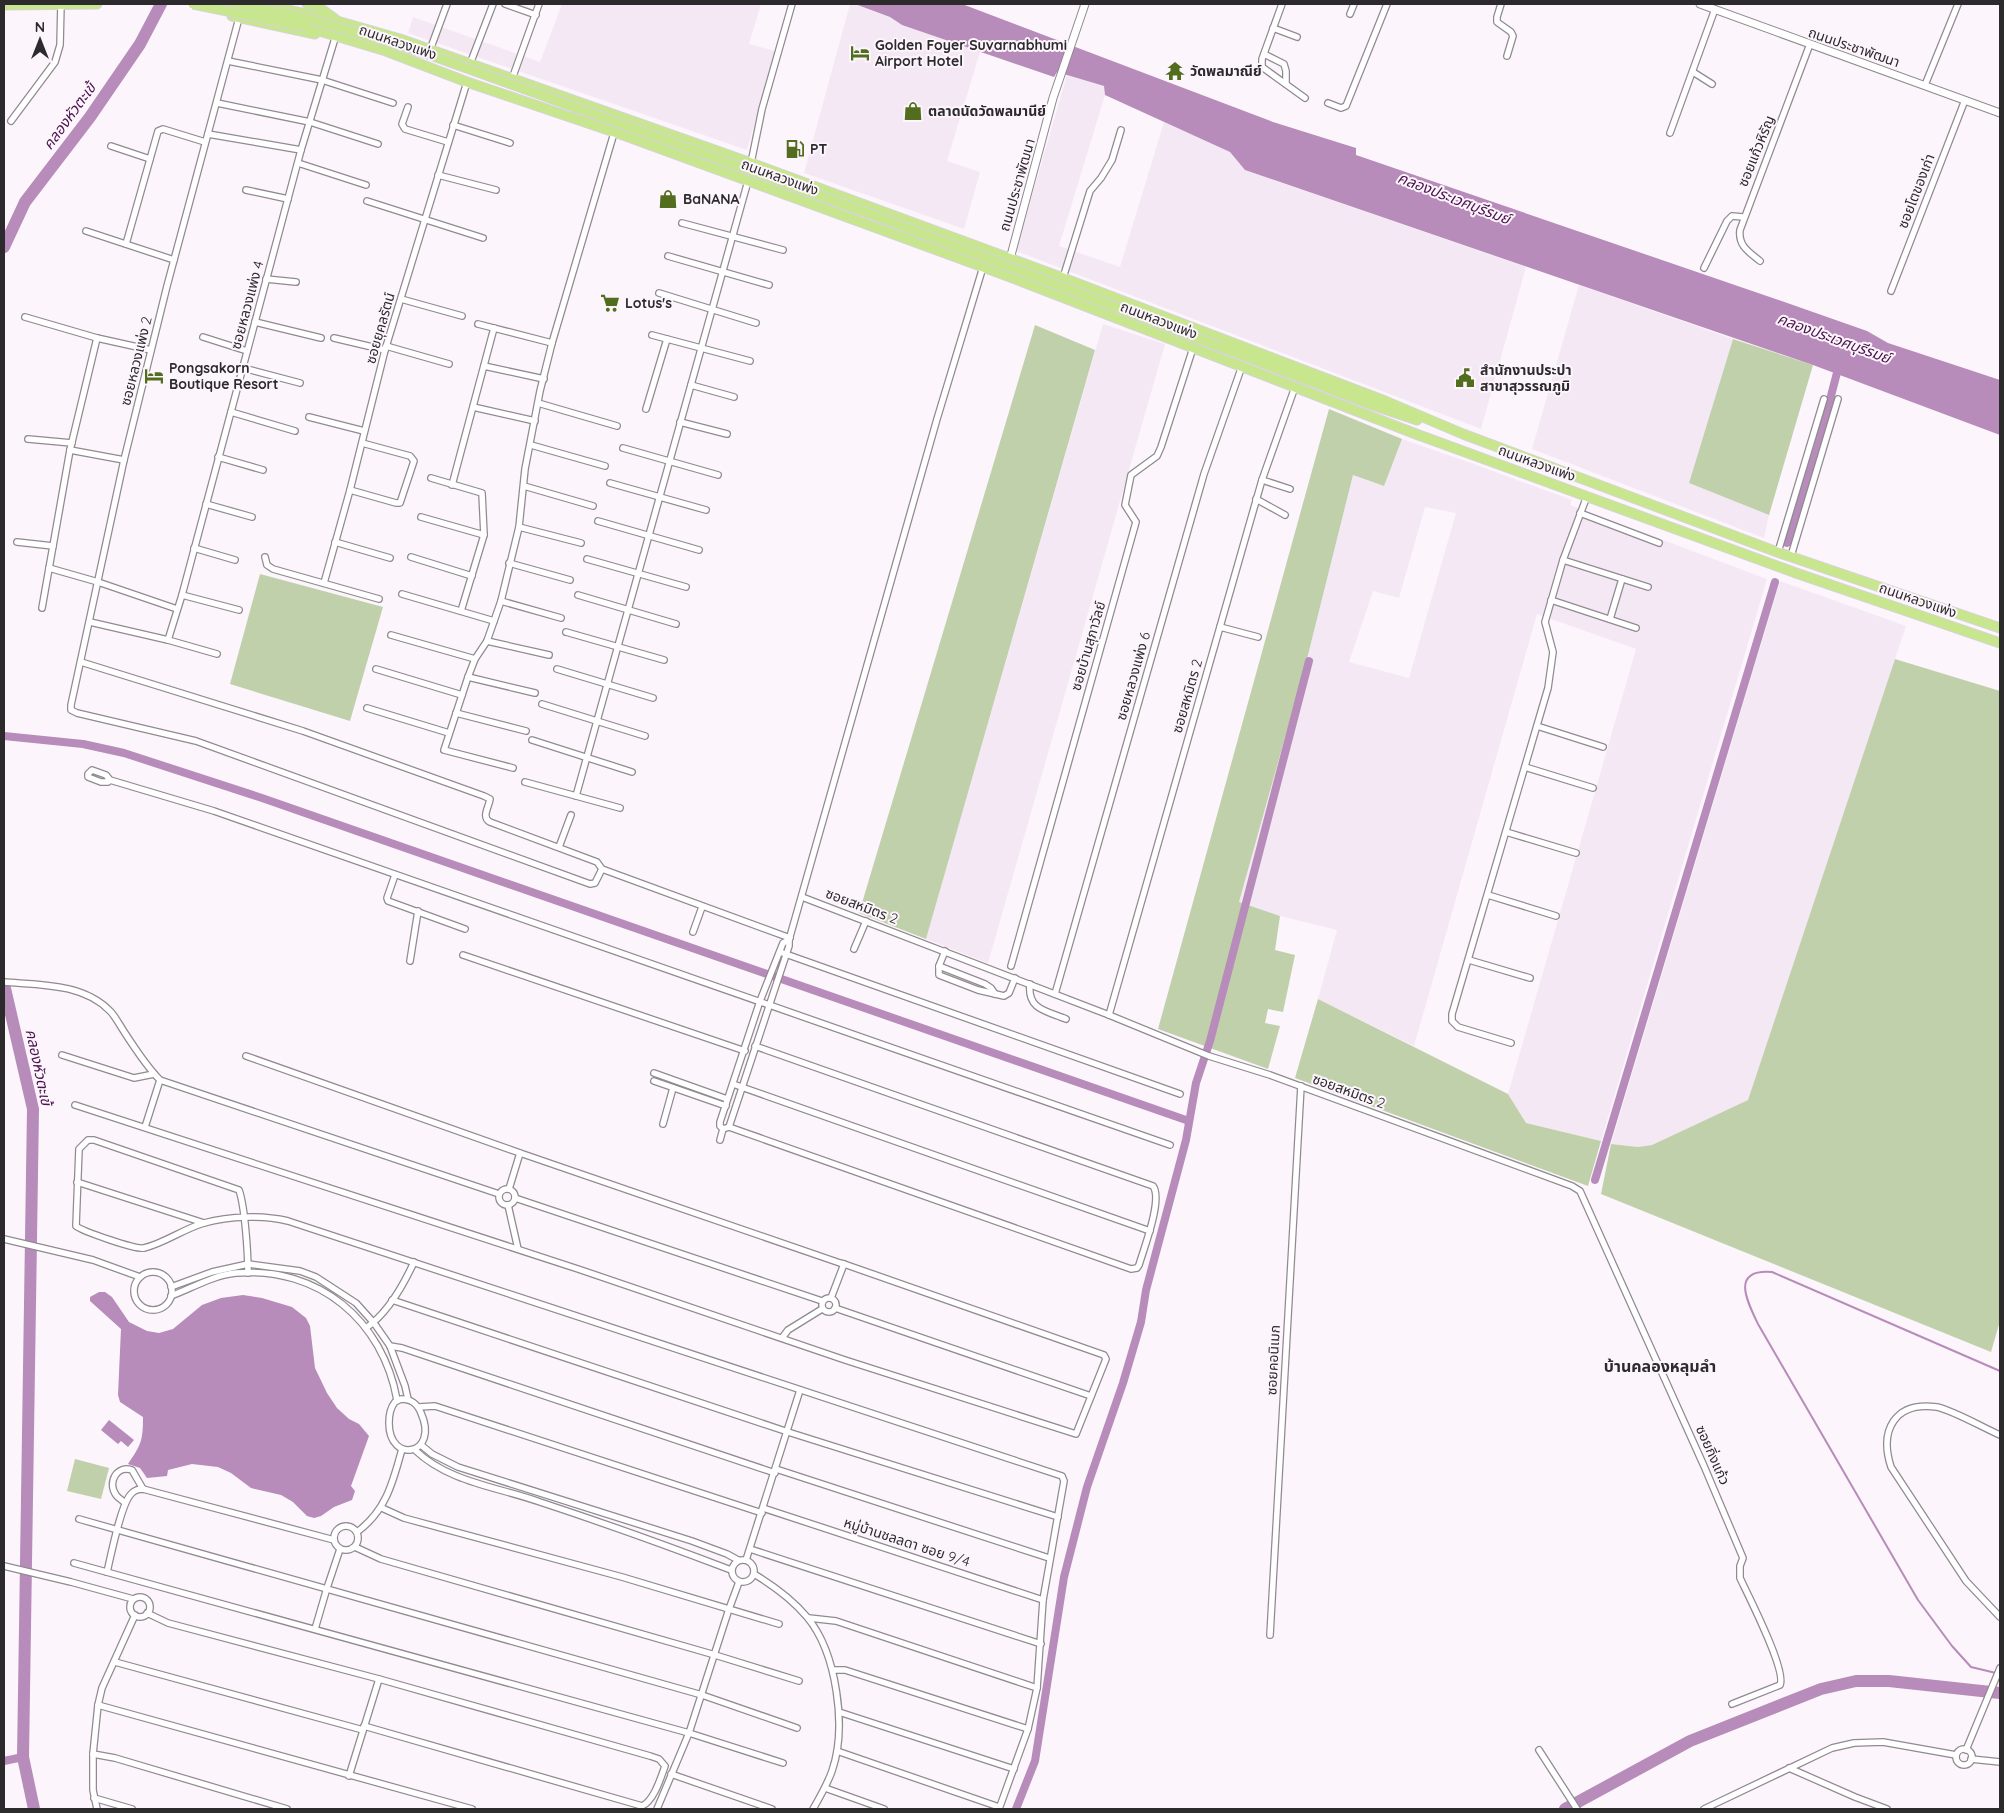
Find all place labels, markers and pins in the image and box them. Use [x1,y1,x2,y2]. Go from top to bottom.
place label: Golden Foyer Suvarnabhumi Airport Hotel [875,36,1067,70]
hotel icon: Golden Foyer Suvarnabhumi Airport Hotel [849,42,871,64]
temple icon: วัดพลมาณีย์ [1164,60,1186,82]
place label: วัดพลมาณีย์ [1190,62,1262,80]
shop icon: ตลาดนัดวัดพลมานีย์ [902,100,924,122]
place label: ตลาดนัดวัดพลมานีย์ [928,102,1046,120]
fuel station icon: PT [784,138,806,160]
place label: PT [810,140,827,158]
shop icon: BaNANA [657,188,679,210]
place label: BaNANA [683,190,739,208]
supermarket icon: Lotus's [599,292,621,314]
place label: Lotus's [625,294,672,312]
place label: Pongsakorn Boutique Resort [169,359,279,393]
place label: สำนักงานประปา สาขาสุวรรณภูมิ [1480,361,1572,396]
hotel icon: Pongsakorn Boutique Resort [143,365,165,387]
public building icon: สำนักงานประปา สาขาสุวรรณภูมิ [1454,367,1476,389]

